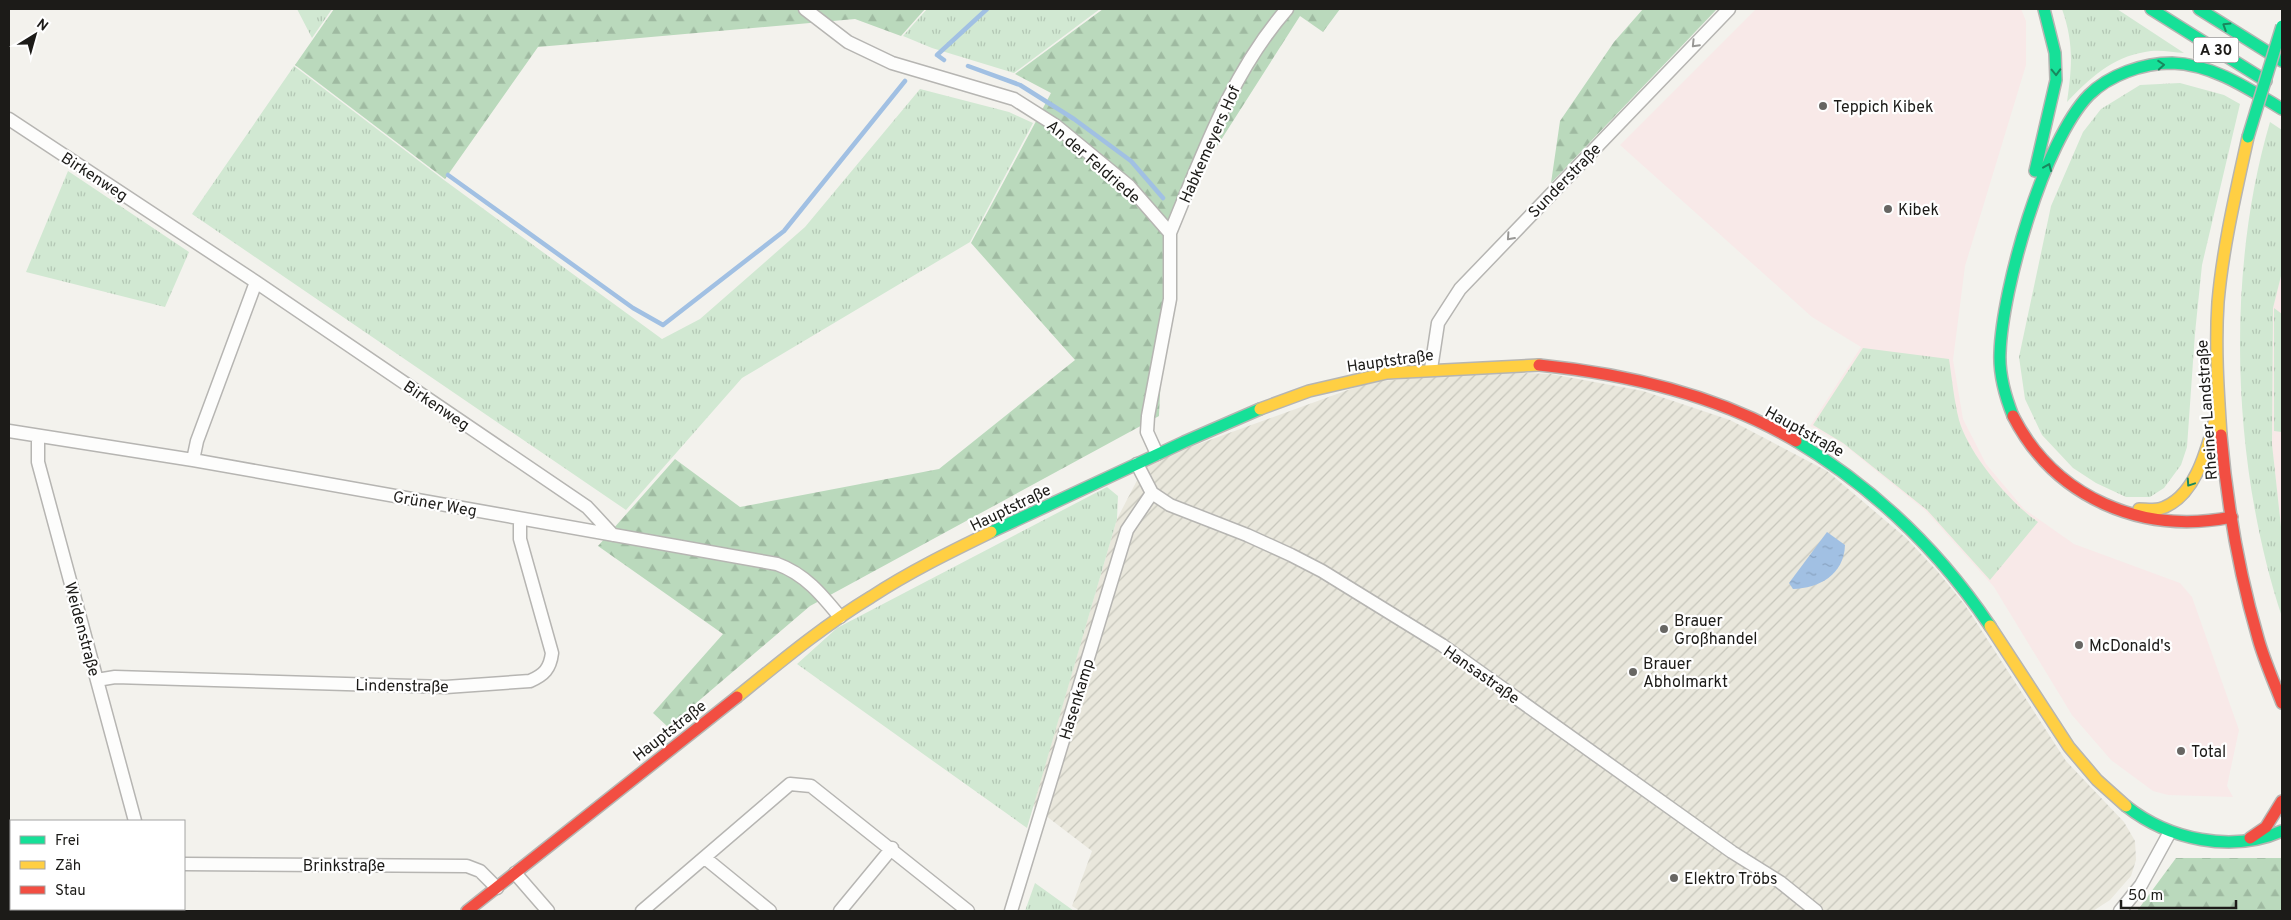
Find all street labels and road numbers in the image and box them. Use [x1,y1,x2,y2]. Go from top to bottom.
road number: A 30 [2194,38,2238,62]
street label: Habkemeyers Hof [1176,82,1246,207]
street label: An der Feldriede [1042,116,1144,209]
street label: Sunderstraße [1525,140,1606,223]
street label: Birkenweg [57,149,131,207]
street label: Rheiner Landstraße [2193,339,2223,481]
street label: Hauptstraße [1346,346,1435,378]
street label: Birkenweg [399,377,473,436]
street label: Hauptstraße [1761,403,1847,463]
street label: Hauptstraße [967,481,1055,537]
street label: Grüner Weg [391,488,478,522]
street label: Weidenstraße [59,580,103,679]
street label: Hansastraße [1439,642,1523,709]
street label: Hasenkamp [1056,657,1100,743]
street label: Lindenstraße [355,676,449,698]
street label: Hauptstraße [630,697,711,766]
street label: Brinkstraße [303,857,385,877]

